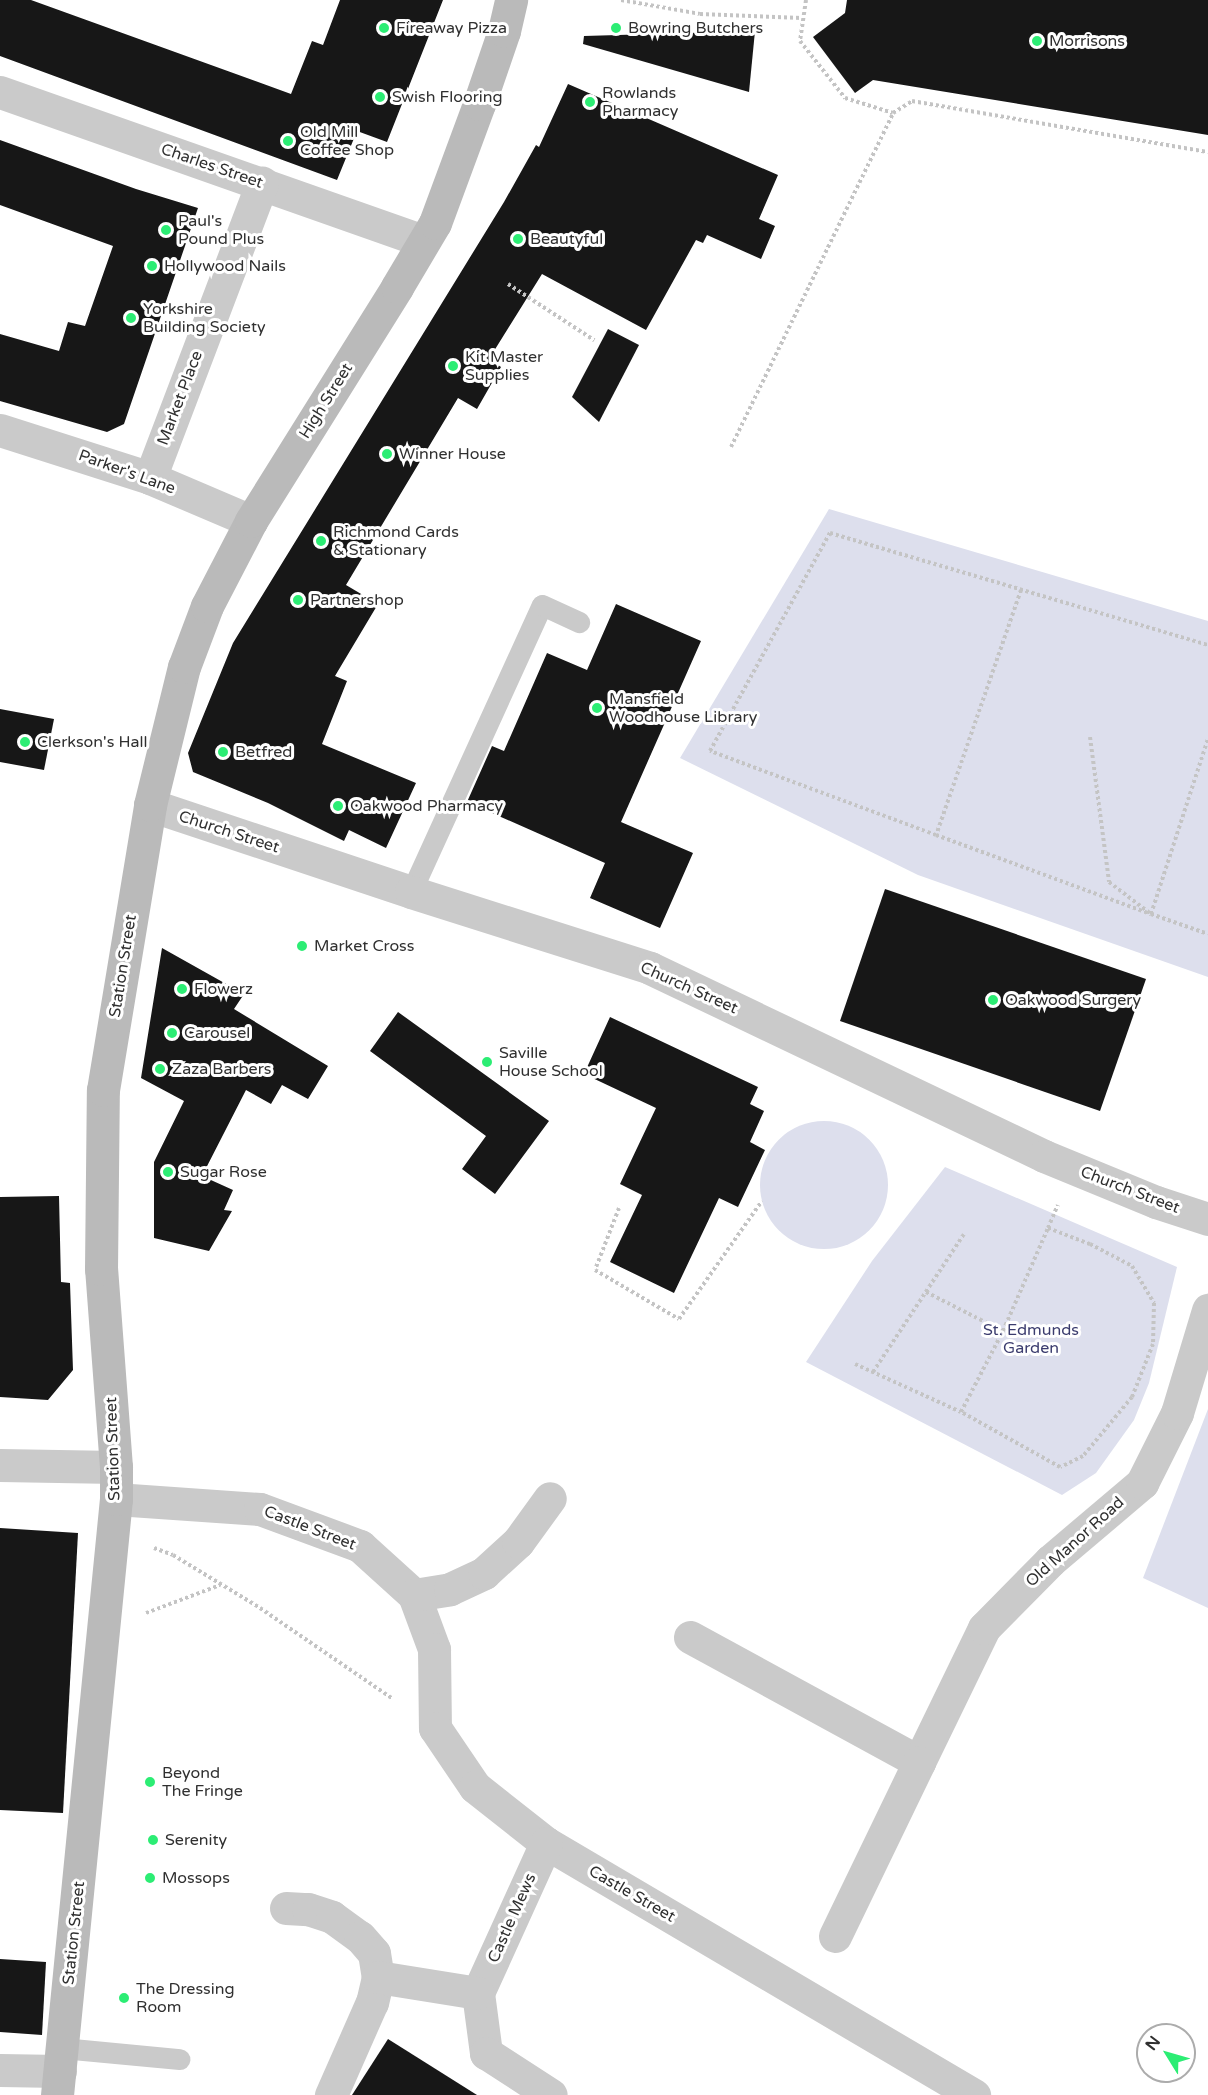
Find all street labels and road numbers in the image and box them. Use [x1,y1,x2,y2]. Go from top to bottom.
street label: Charles Street [158,140,266,192]
street label: Market Place [153,348,207,448]
street label: High Street [295,360,357,442]
street label: Parker's Lane [76,446,178,498]
street label: Church Street [176,807,282,857]
street label: Station Street [105,913,141,1019]
street label: Church Street [637,958,741,1018]
street label: Church Street [1078,1162,1182,1218]
street label: Station Street [102,1397,124,1501]
street label: Old Manor Road [1022,1493,1128,1591]
street label: Castle Street [261,1502,359,1554]
street label: Castle Street [585,1861,679,1927]
street label: Castle Mews [484,1870,540,1966]
street label: Station Street [59,1880,89,1986]

